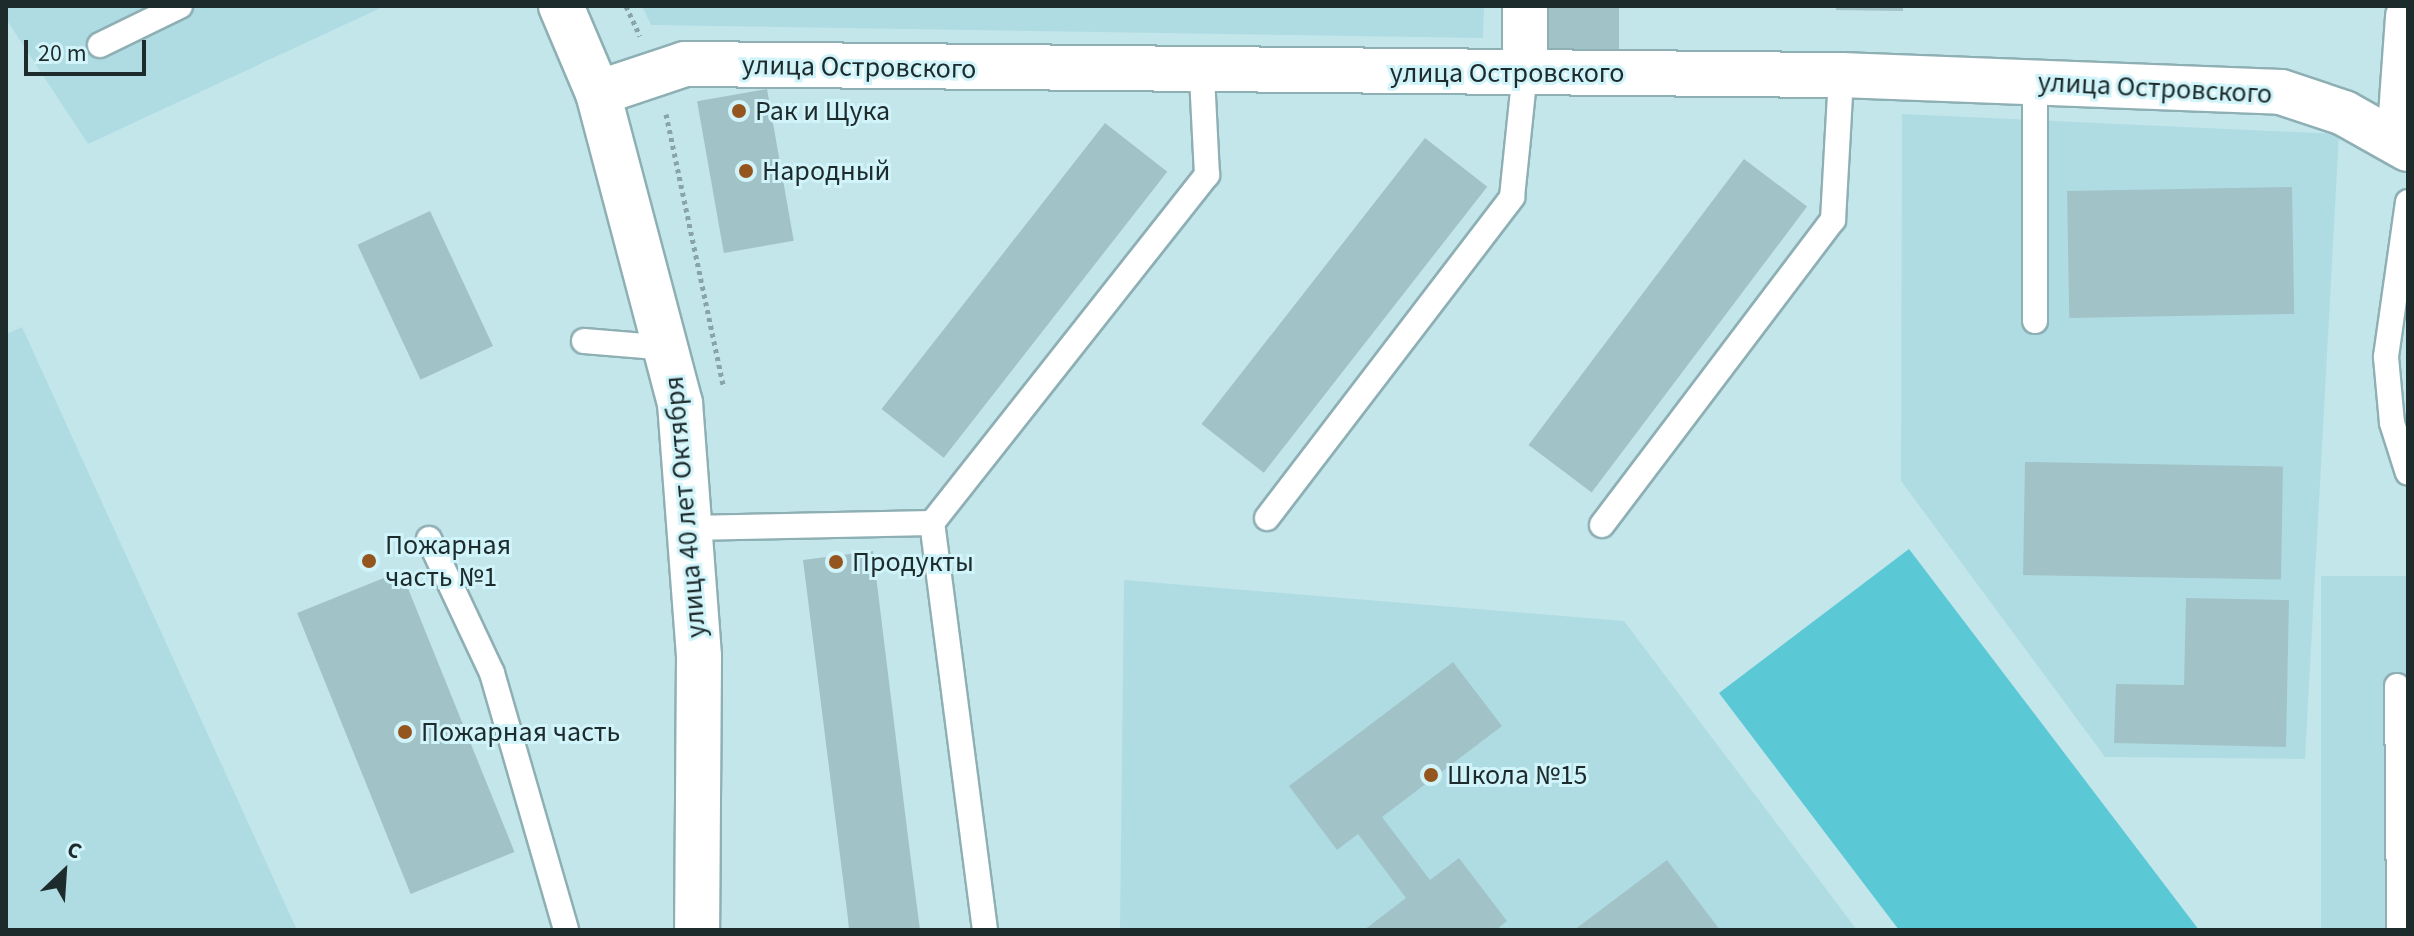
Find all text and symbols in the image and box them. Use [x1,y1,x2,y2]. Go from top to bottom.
scale bar [28,24,150,74]
text: 20 m [38,36,87,71]
street label: улица Островского [741,48,977,86]
street label: улица Островского [1390,56,1624,90]
street label: улица Островского [2037,65,2273,111]
place label: Рак и Щука [755,94,890,128]
marker: Рак и Щука [730,102,748,120]
place label: Народный [762,154,890,188]
marker: Народный [737,162,755,180]
street label: улица 40 лет Октября [657,375,713,639]
place label: Пожарная часть №1 [385,528,511,594]
place label: Продукты [852,545,974,579]
marker: Пожарная часть №1 [360,552,378,570]
marker: Продукты [827,553,845,571]
place label: Пожарная часть [421,715,620,749]
marker: Пожарная часть [396,723,414,741]
place label: Школа №15 [1447,758,1588,792]
marker: Школа №15 [1422,766,1440,784]
north arrow [24,832,104,912]
text: С [62,833,87,867]

